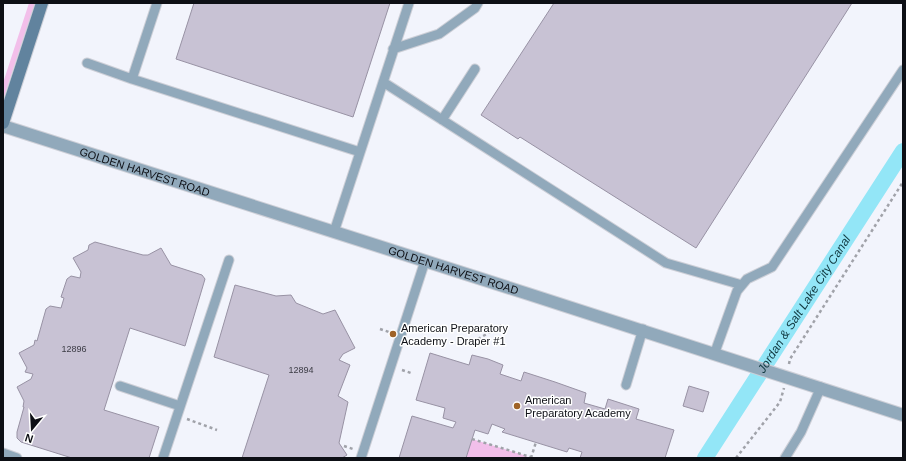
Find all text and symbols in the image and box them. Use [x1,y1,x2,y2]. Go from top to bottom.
street label: GOLDEN HARVEST ROAD [78,145,211,198]
water label: Jordan & Salt Lake City Canal [754,233,854,376]
street label: GOLDEN HARVEST ROAD [387,244,520,297]
place label: American Preparatory Academy - Draper #1 [401,322,508,347]
marker: American Preparatory Academy - Draper #1 [388,329,398,339]
house number: 12896 [61,344,87,354]
house number: 12894 [288,365,314,375]
place label: American Preparatory Academy [525,394,631,419]
marker: American Preparatory Academy [512,401,522,411]
north arrow [12,409,52,449]
text: N [23,432,35,445]

